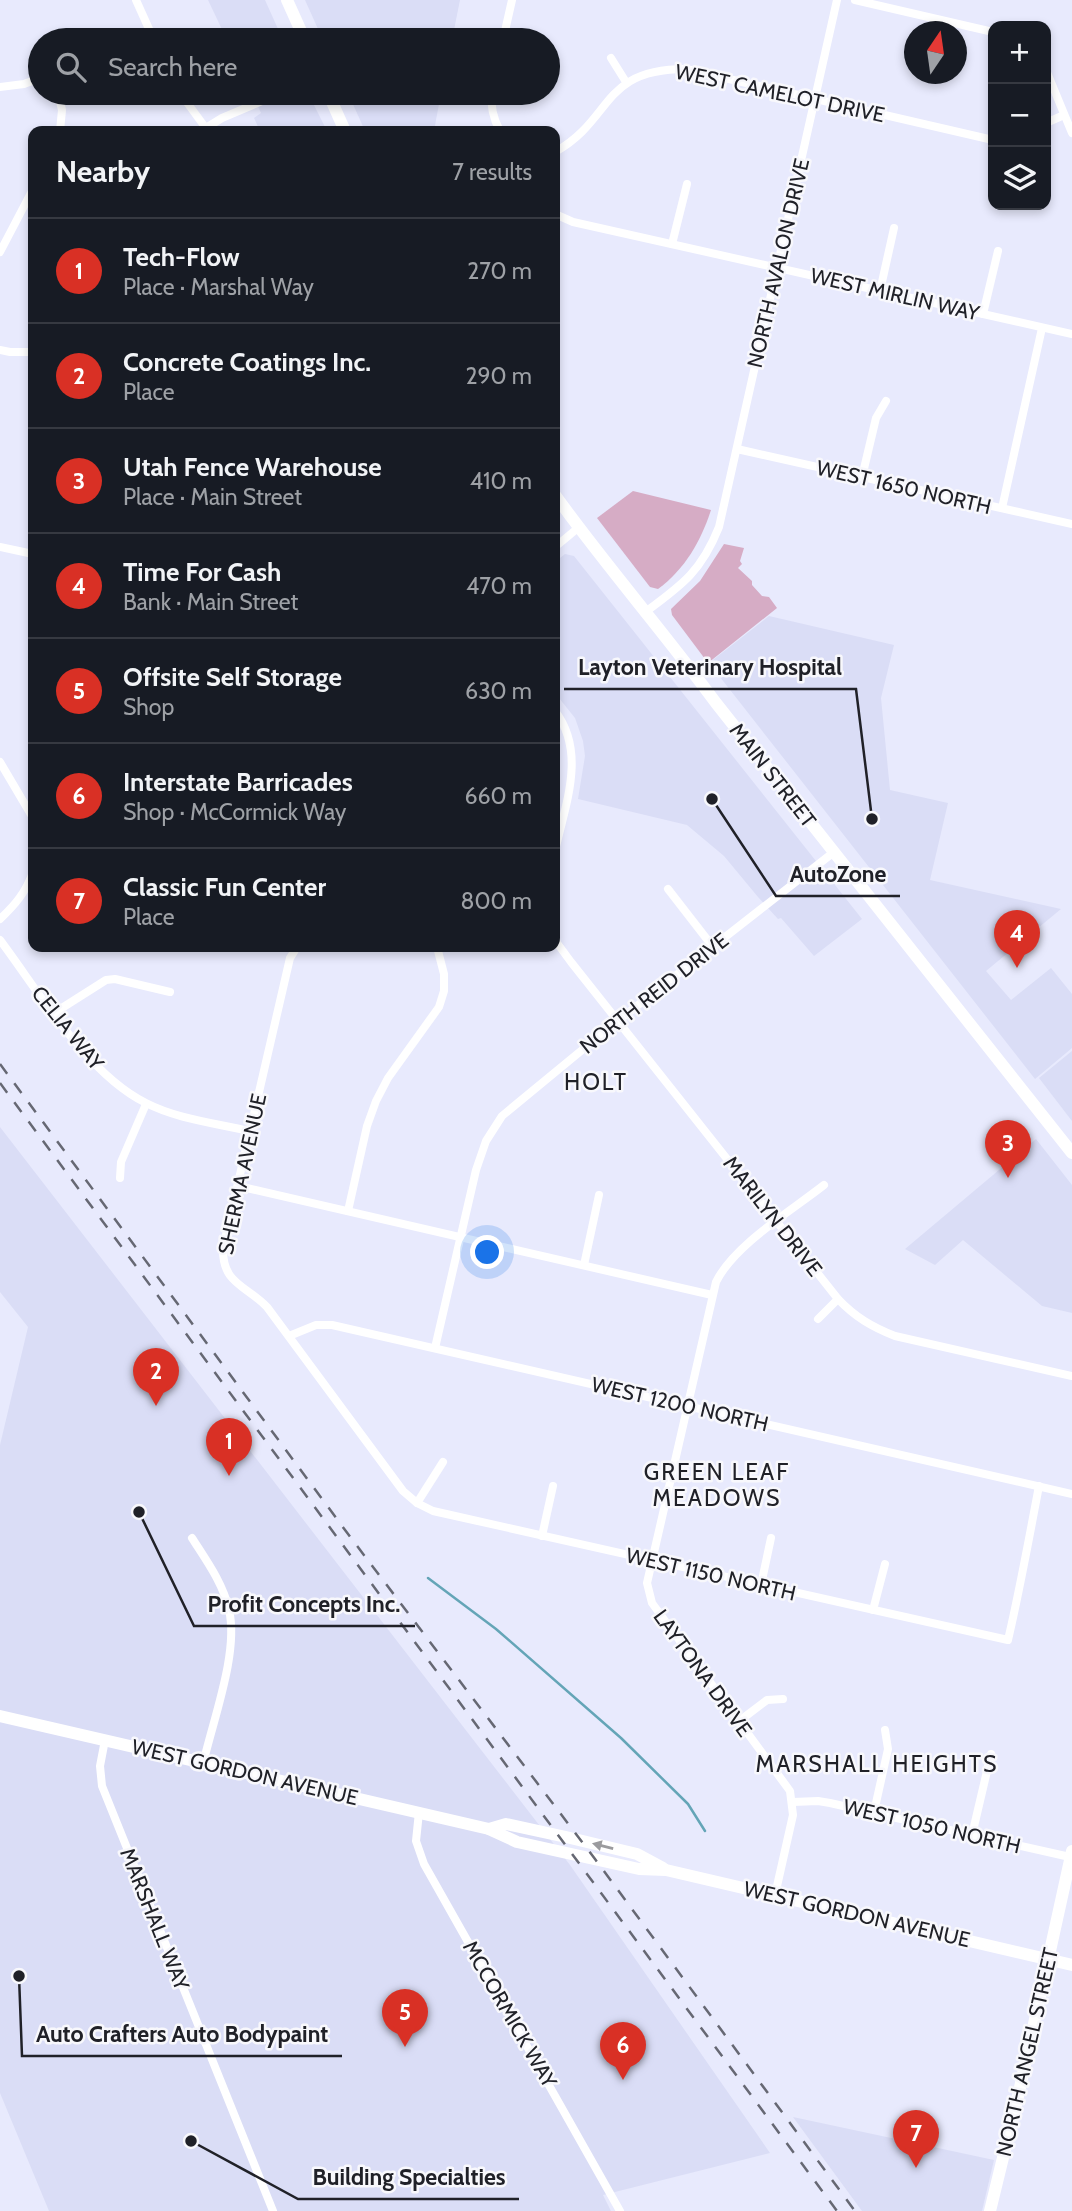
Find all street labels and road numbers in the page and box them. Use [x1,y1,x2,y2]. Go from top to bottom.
street label: WEST CAMELOT DRIVE [673,59,887,127]
street label: NORTH AVALON DRIVE [742,156,814,370]
street label: WEST MIRLIN WAY [808,262,983,326]
street label: WEST 1650 NORTH [814,455,994,519]
street label: MAIN STREET [725,718,821,832]
street label: NORTH REID DRIVE [575,927,733,1059]
street label: CELIA WAY [27,981,110,1076]
street label: SHERMA AVENUE [213,1091,271,1257]
street label: MARILYN DRIVE [718,1151,828,1281]
street label: WEST 1200 NORTH [589,1371,771,1437]
street label: WEST 1150 NORTH [624,1542,798,1606]
street label: LAYTONA DRIVE [648,1605,758,1741]
street label: WEST GORDON AVENUE [129,1734,361,1810]
street label: WEST 1050 NORTH [841,1793,1023,1859]
street label: MARSHALL WAY [115,1844,195,1995]
street label: WEST GORDON AVENUE [741,1876,973,1952]
street label: MCCORMICK WAY [458,1936,563,2093]
street label: NORTH ANGEL STREET [991,1945,1063,2159]

